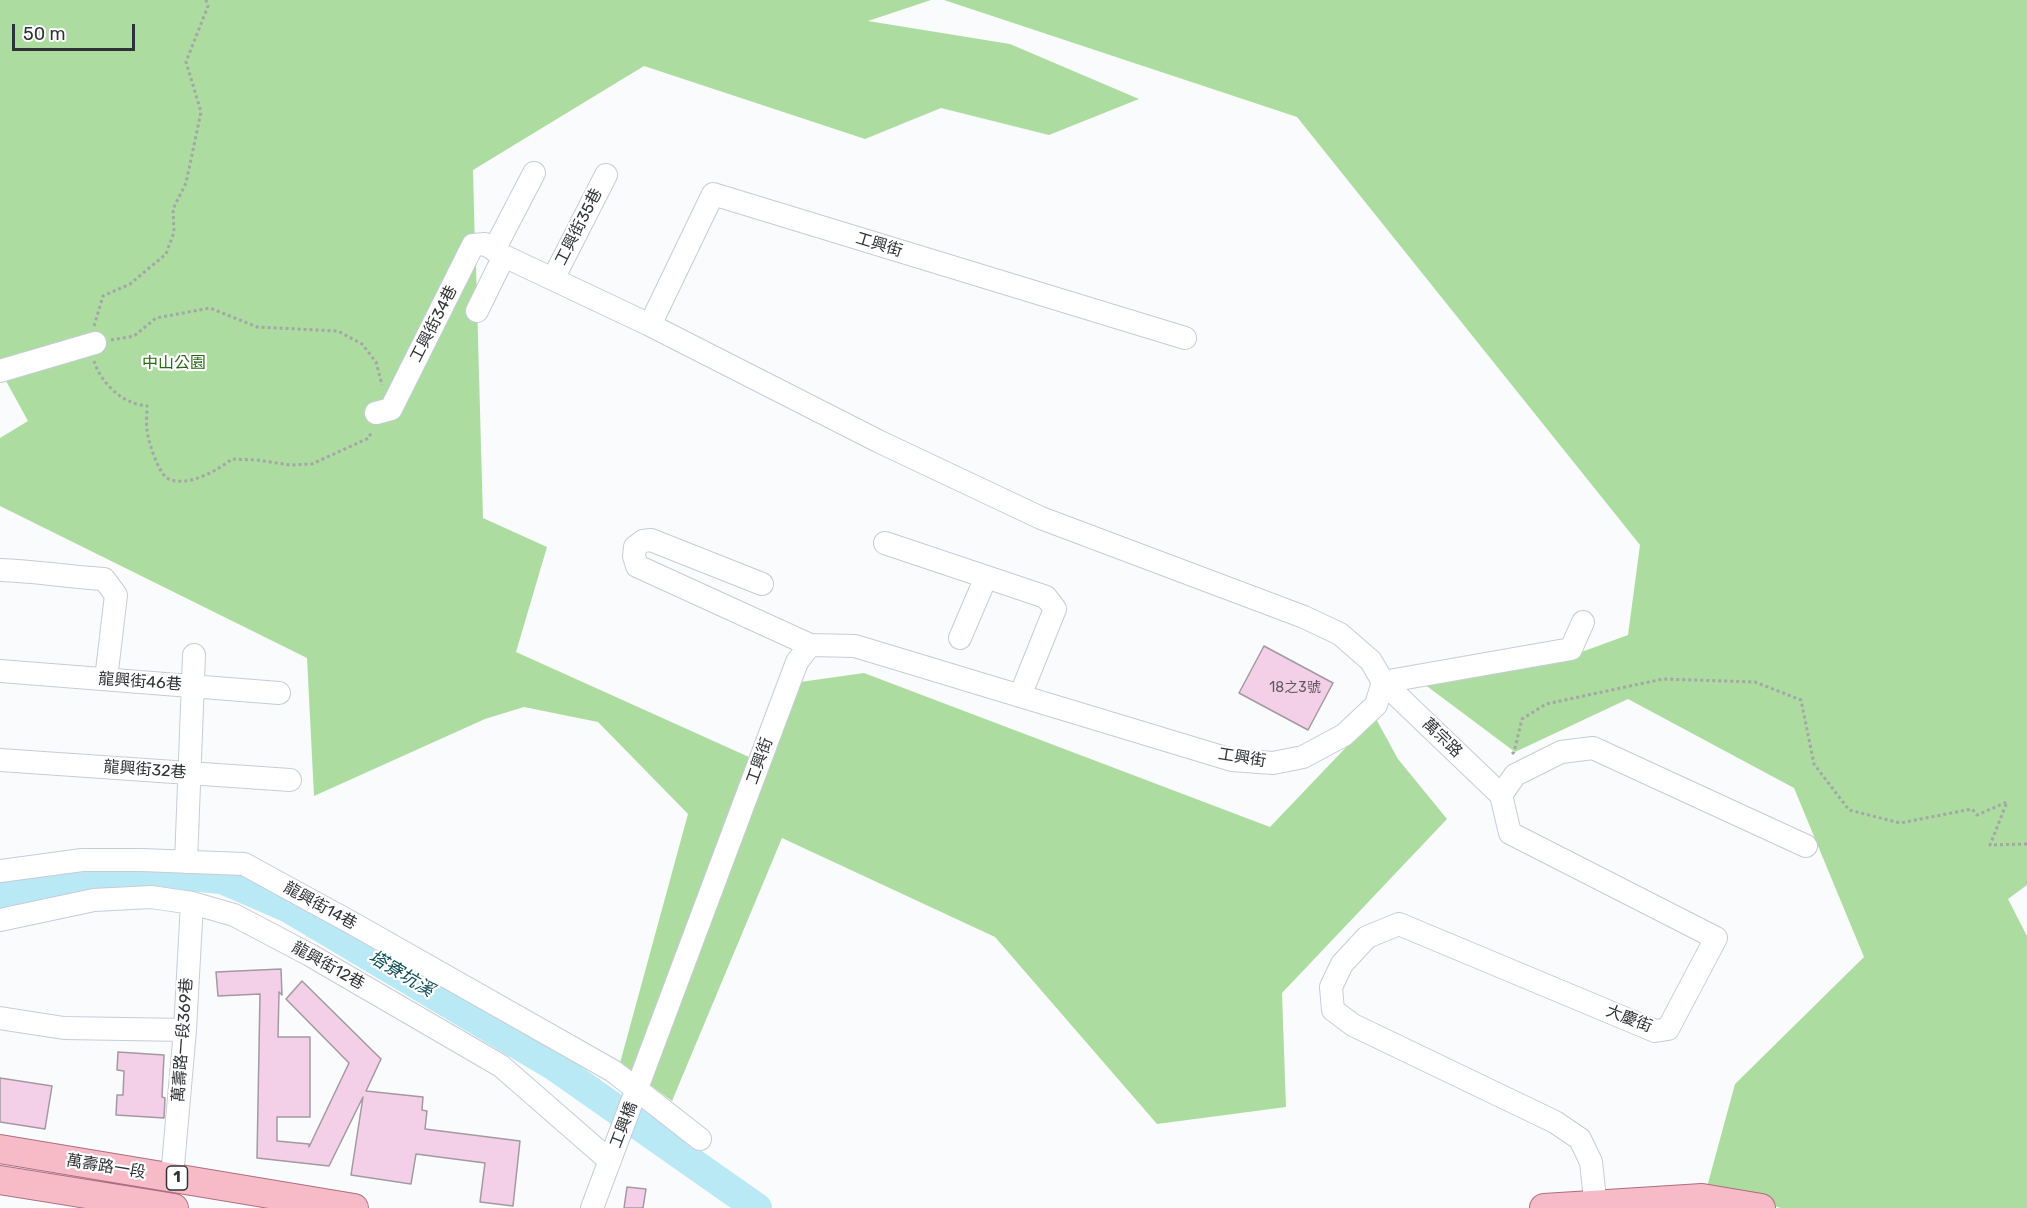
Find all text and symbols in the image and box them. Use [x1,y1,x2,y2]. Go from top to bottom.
scale bar [15,12,138,50]
text: 50 m [23,23,66,45]
street label: 工興街35巷 [552,186,606,268]
street label: 工興街 [853,229,905,261]
street label: 工興街34巷 [406,282,462,366]
park label: 中山公園 [142,353,206,373]
street label: 龍興街46巷 [98,670,182,694]
house number: 18之3號 [1269,680,1321,696]
street label: 萬宗路 [1418,714,1466,762]
street label: 工興街 [743,735,777,787]
street label: 工興街 [1217,745,1267,771]
street label: 龍興街32巷 [103,758,187,782]
street label: 龍興街14巷 [280,878,360,934]
street label: 龍興街12巷 [288,938,368,994]
water label: 塔寮坑溪 [365,946,437,1002]
street label: 萬壽路一段369巷 [169,977,197,1103]
street label: 大慶街 [1603,1001,1655,1037]
street label: 工興橋 [606,1099,642,1151]
street label: 萬壽路一段 [65,1151,147,1183]
road number: 1 [166,1166,188,1190]

